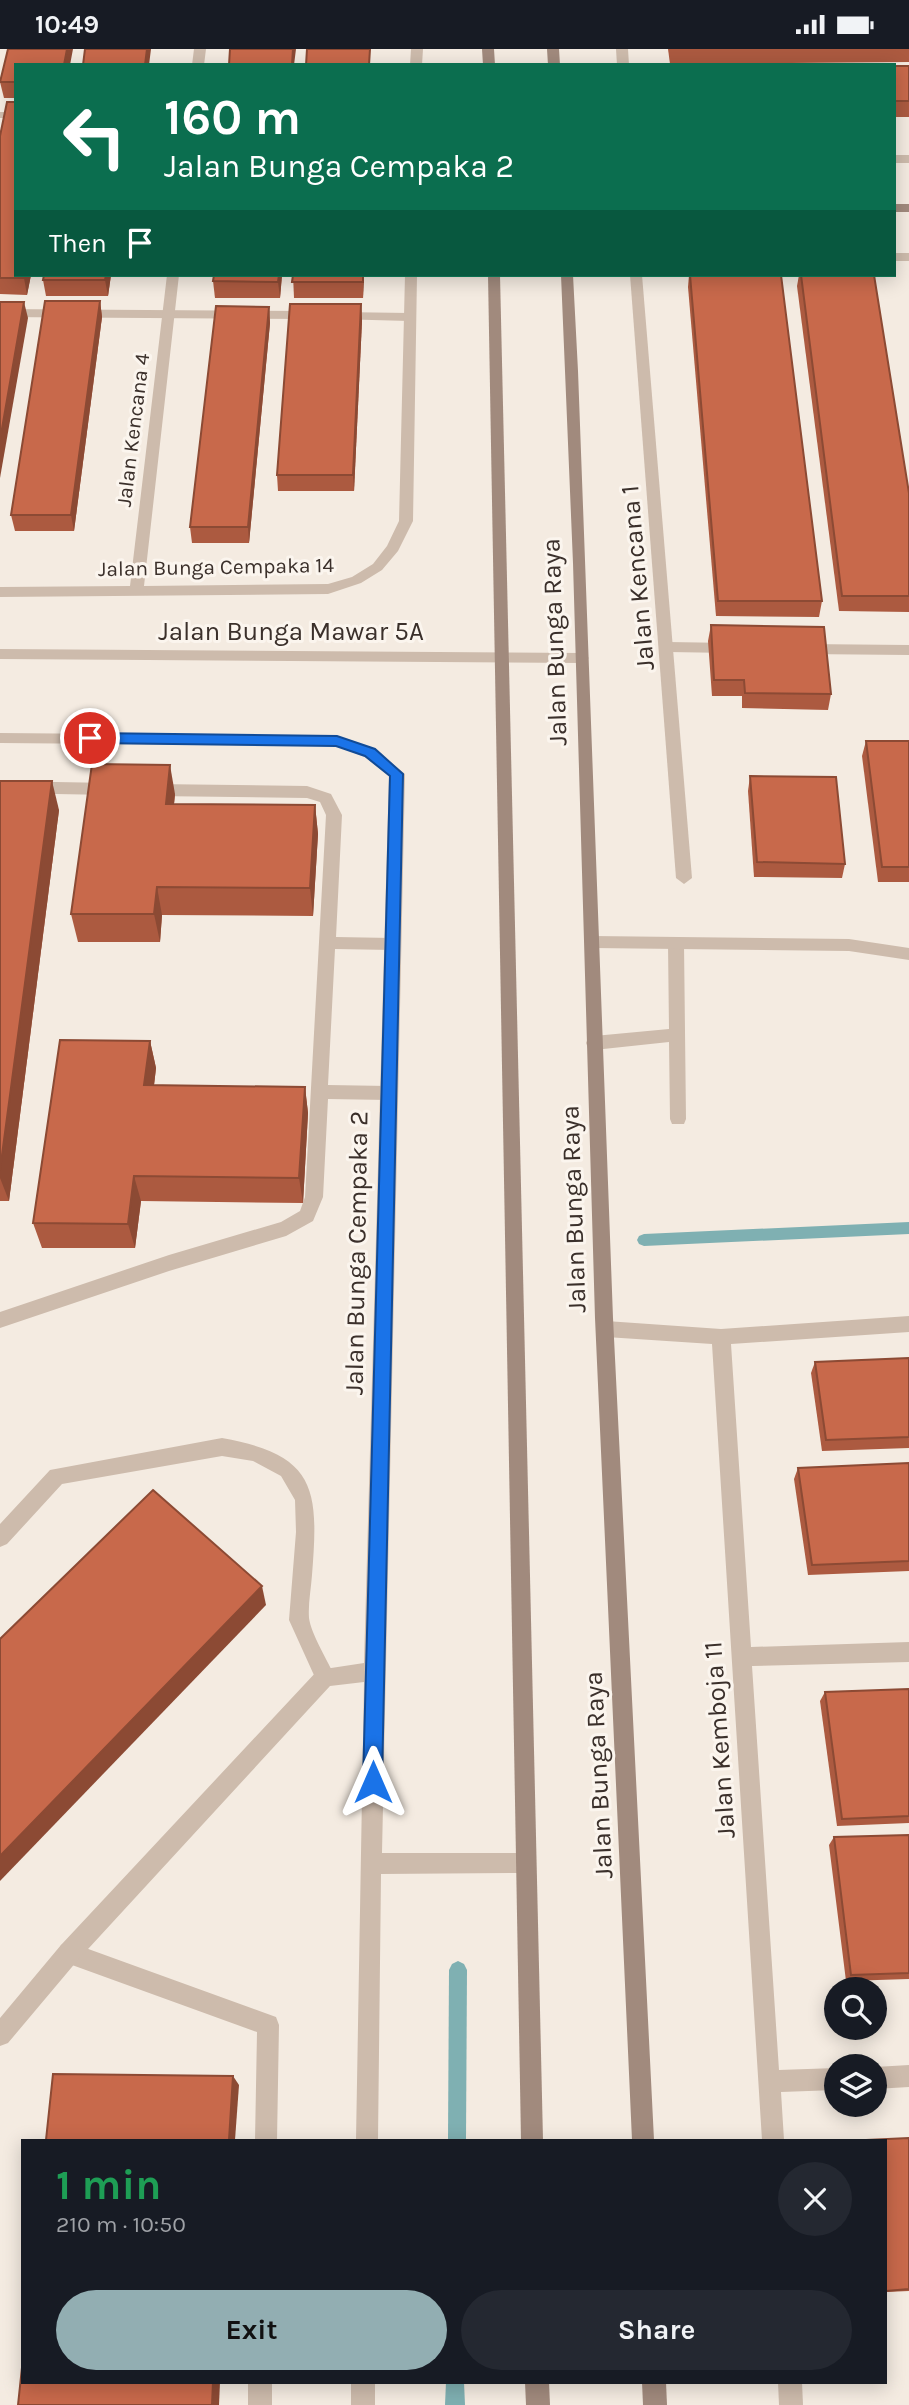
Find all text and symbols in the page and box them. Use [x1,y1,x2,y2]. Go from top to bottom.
text: 10:49 [35,9,99,40]
text: 160 m [164,89,301,146]
icon: left [49,91,140,182]
text: Jalan Bunga Cempaka 2 [164,148,514,185]
icon: arrive [121,224,159,262]
text: Then [49,228,107,259]
street label: Jalan Kencana 4 [112,352,154,508]
street label: Jalan Kencana 1 [614,484,661,672]
street label: Jalan Bunga Raya [535,538,574,746]
street label: Jalan Bunga Cempaka 14 [98,553,335,581]
street label: Jalan Bunga Mawar 5A [158,616,424,647]
pin [60,708,120,768]
icon: arrive [71,719,109,757]
street label: Jalan Bunga Raya [554,1105,593,1313]
street label: Jalan Bunga Cempaka 2 [339,1111,374,1395]
street label: Jalan Kemboja 11 [697,1641,742,1839]
street label: Jalan Bunga Raya [578,1670,619,1879]
position arrow [336,1745,410,1819]
map controls [824,1977,887,2117]
button: search [824,1977,887,2040]
button: layers [824,2054,887,2117]
text: 1 min [56,2160,161,2210]
button: close [778,2162,852,2236]
text: 210 m · 10:50 [56,2211,186,2238]
button: Exit [56,2290,447,2370]
button: Share [461,2290,852,2370]

